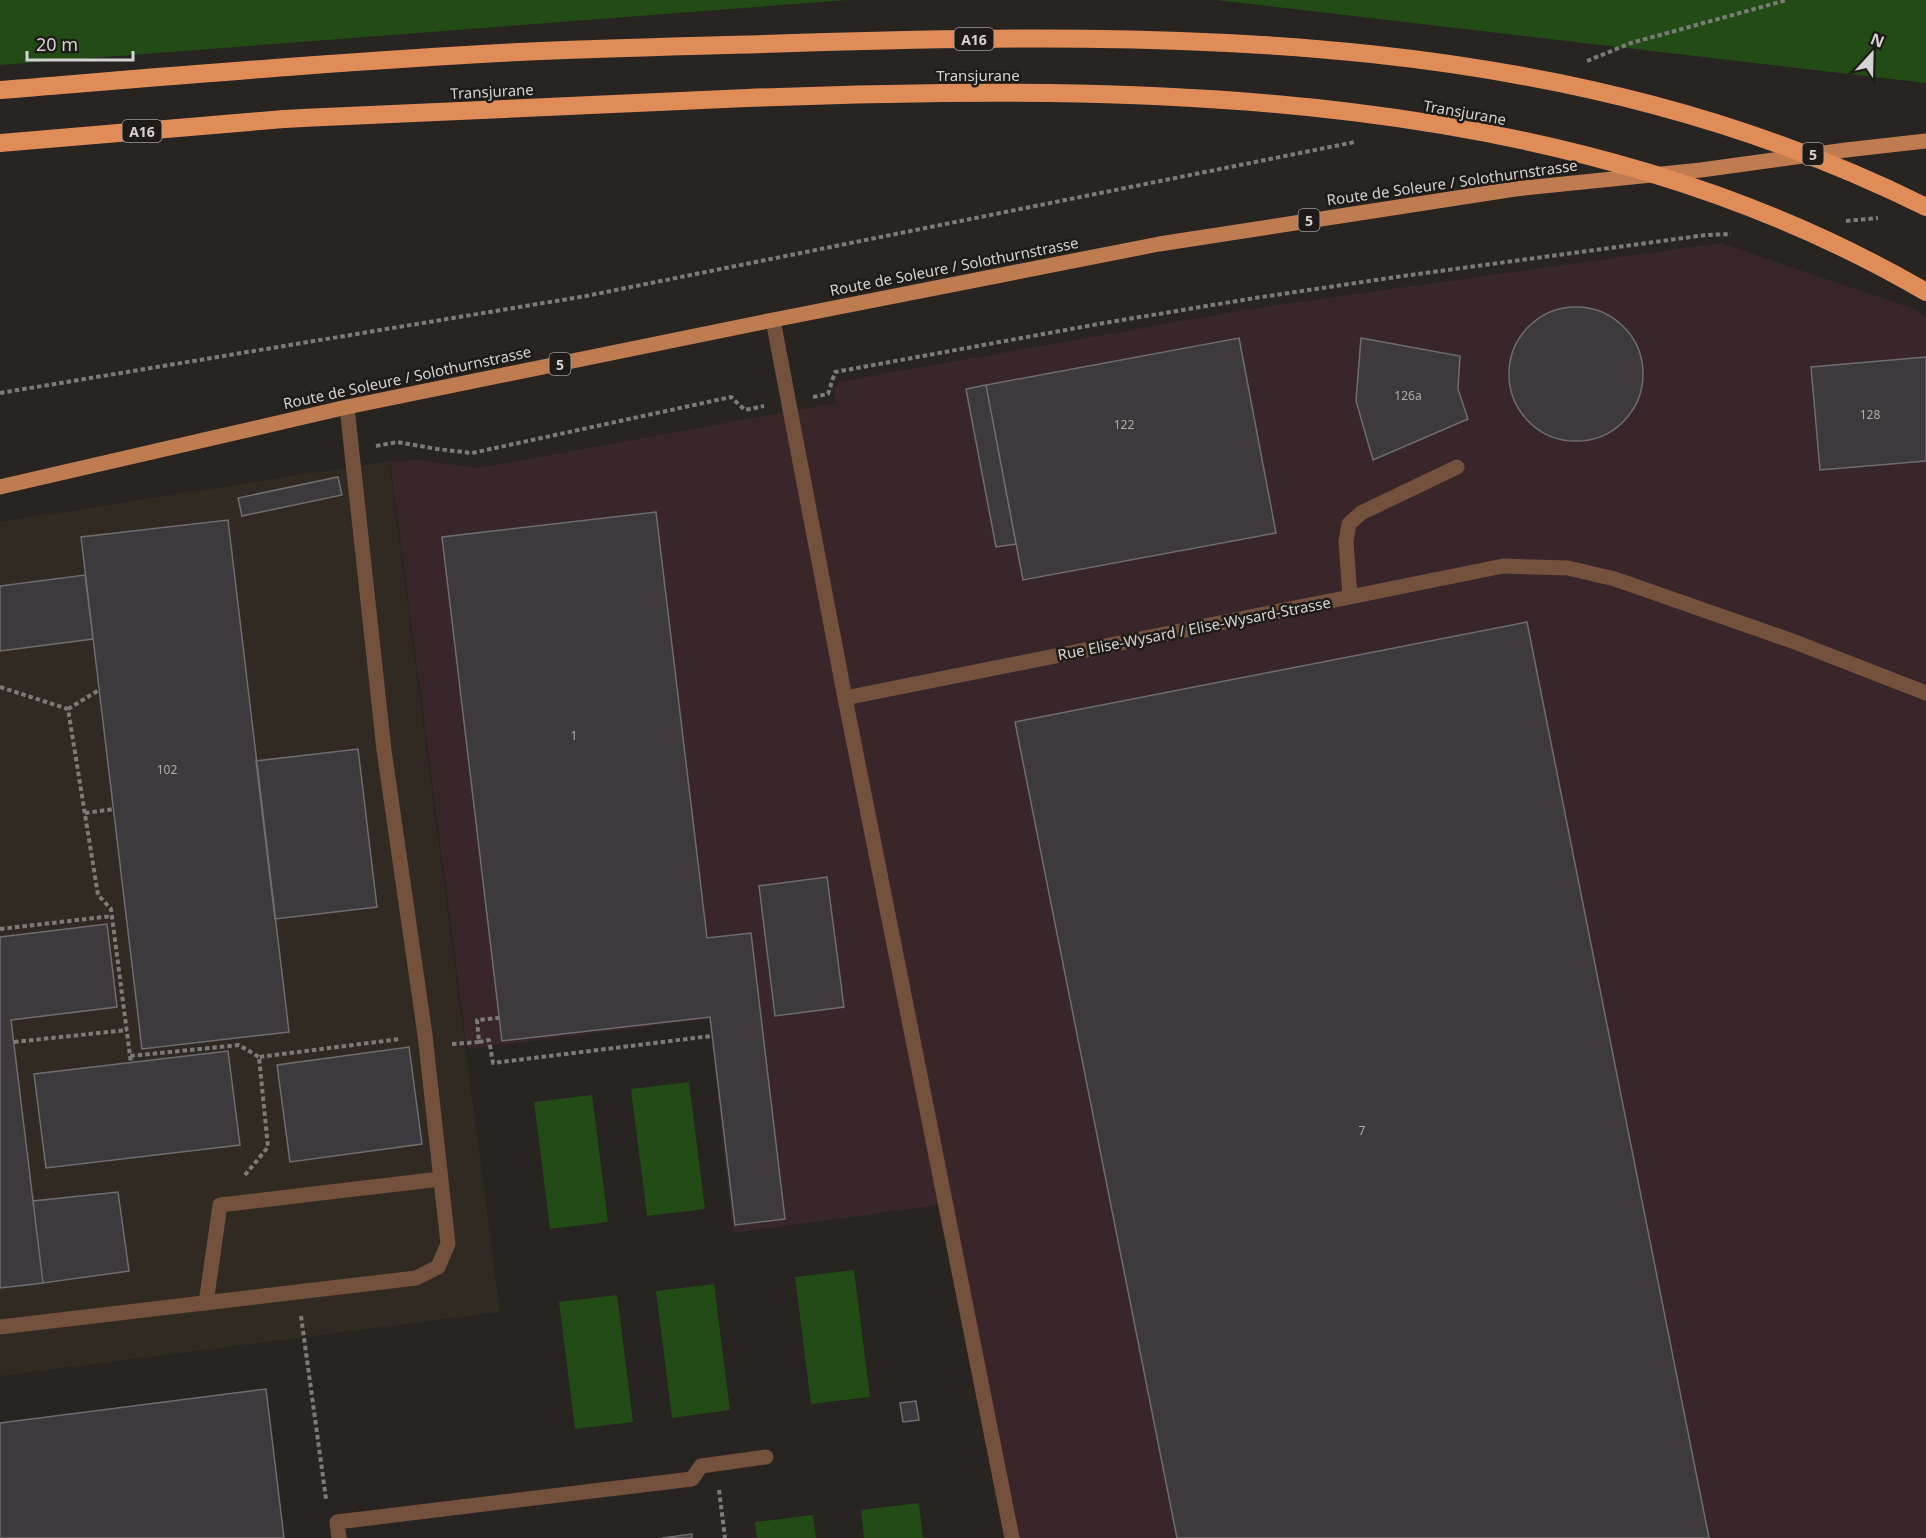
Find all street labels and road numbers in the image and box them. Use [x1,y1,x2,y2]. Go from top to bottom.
road number: A16 [954,28,994,50]
street label: Transjurane [936,65,1020,85]
street label: Transjurane [450,79,534,103]
street label: Transjurane [1422,95,1508,129]
road number: A16 [122,120,162,142]
road number: 5 [1802,143,1824,165]
street label: Route de Soleure / Solothurnstrasse [1325,154,1579,210]
road number: 5 [1298,209,1320,231]
street label: Route de Soleure / Solothurnstrasse [828,232,1080,300]
street label: Route de Soleure / Solothurnstrasse [281,341,533,413]
road number: 5 [550,353,570,375]
street label: Rue Elise-Wysard / Elise-Wysard-Strasse [1056,592,1332,664]

